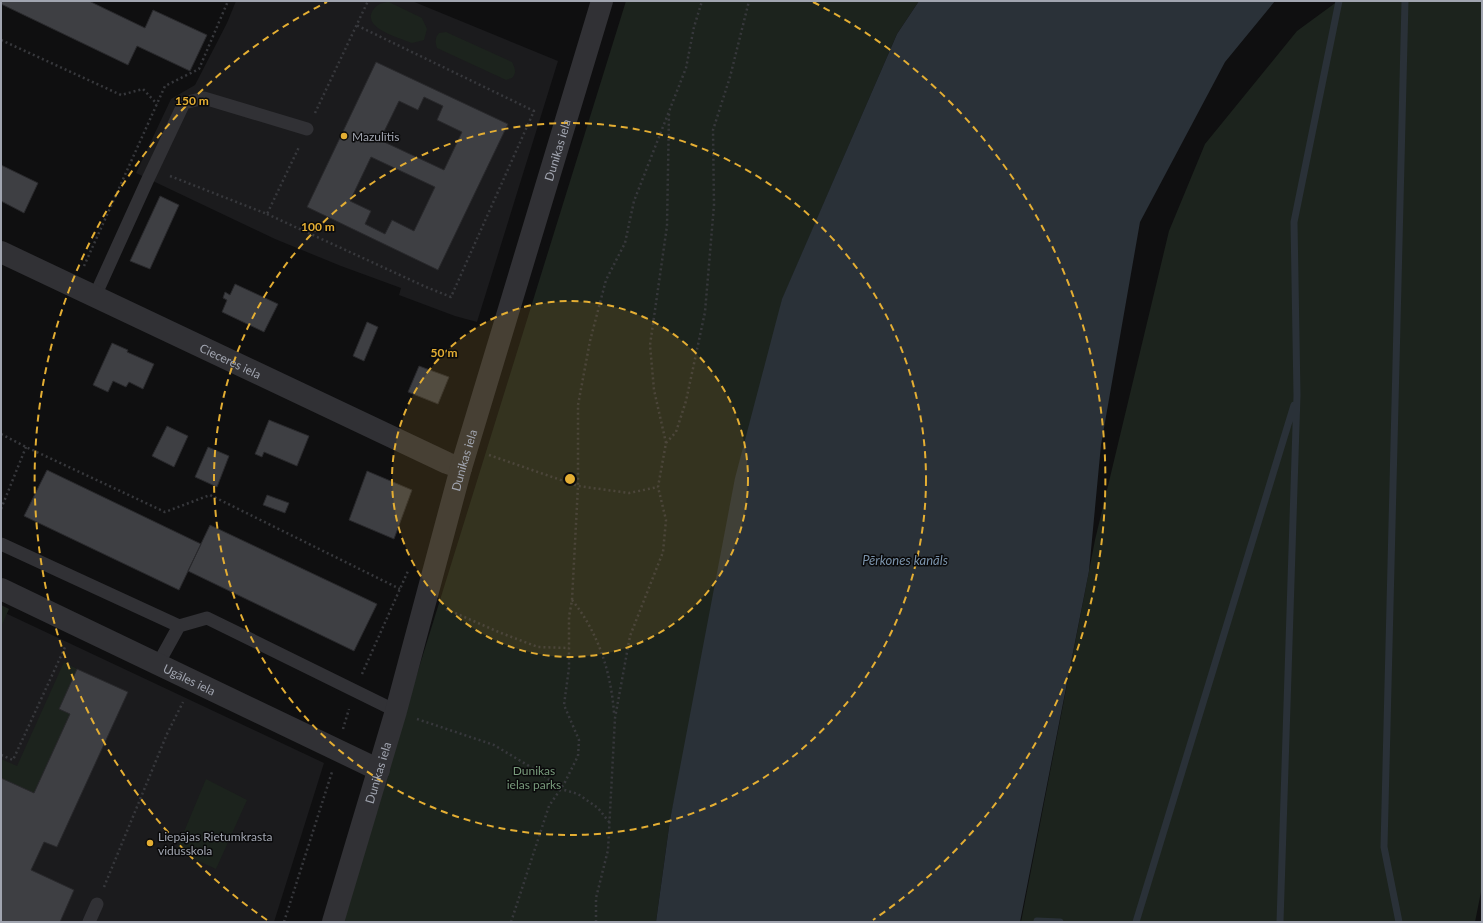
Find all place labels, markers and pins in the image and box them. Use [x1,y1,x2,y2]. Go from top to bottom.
place label: Mazulītis [352,129,399,144]
marker: Mazulītis [339,131,349,141]
centre of rings [563,472,577,486]
place label: Liepājas Rietumkrasta vidusskola [158,829,272,858]
marker: Liepājas Rietumkrasta vidusskola [145,838,155,848]

